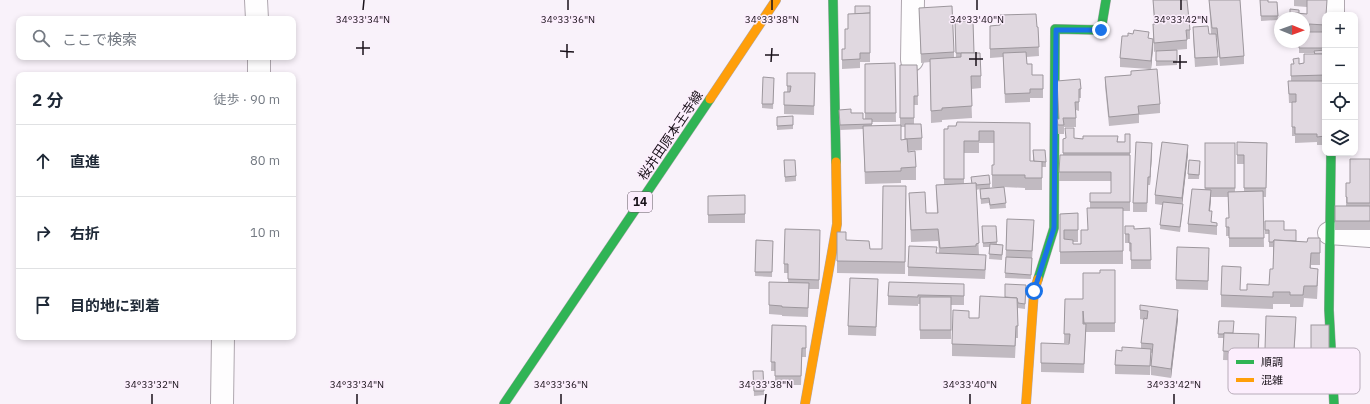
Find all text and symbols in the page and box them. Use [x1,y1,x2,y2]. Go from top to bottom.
north arrow [1274,12,1310,48]
map controls [1322,12,1358,156]
button: + [1322,12,1358,48]
text: 34°33'34"N [336,13,390,26]
text: 34°33'36"N [541,13,595,26]
text: 34°33'38"N [745,13,799,26]
text: 34°33'40"N [950,13,1004,26]
text: 34°33'42"N [1154,13,1208,26]
search box [16,16,296,60]
route end [1092,21,1110,39]
icon: search [30,27,52,49]
text: ここで検索 [62,30,137,49]
button: − [1322,48,1358,84]
button: locate [1322,84,1358,120]
street label: 桜井田原本王寺線 [634,87,707,183]
text: 2 分 [32,89,63,111]
text: 徒歩 · 90 m [214,91,280,108]
button: layers [1322,120,1358,156]
icon: ahead [32,150,54,172]
text: 直進 [70,152,100,171]
text: 80 m [250,152,280,169]
road number: 14 [628,192,652,212]
icon: right [32,222,54,244]
text: 右折 [70,224,100,243]
text: 10 m [250,224,280,241]
route start [1025,282,1043,300]
icon: arrive [32,294,54,316]
text: 目的地に到着 [70,296,160,315]
legend [1228,348,1360,394]
text: 順調 [1261,355,1283,369]
text: 混雑 [1261,373,1283,387]
text: 34°33'32"N [125,378,179,391]
text: 34°33'34"N [330,378,384,391]
text: 34°33'36"N [534,378,588,391]
text: 34°33'38"N [739,378,793,391]
text: 34°33'40"N [943,378,997,391]
text: 34°33'42"N [1147,378,1201,391]

